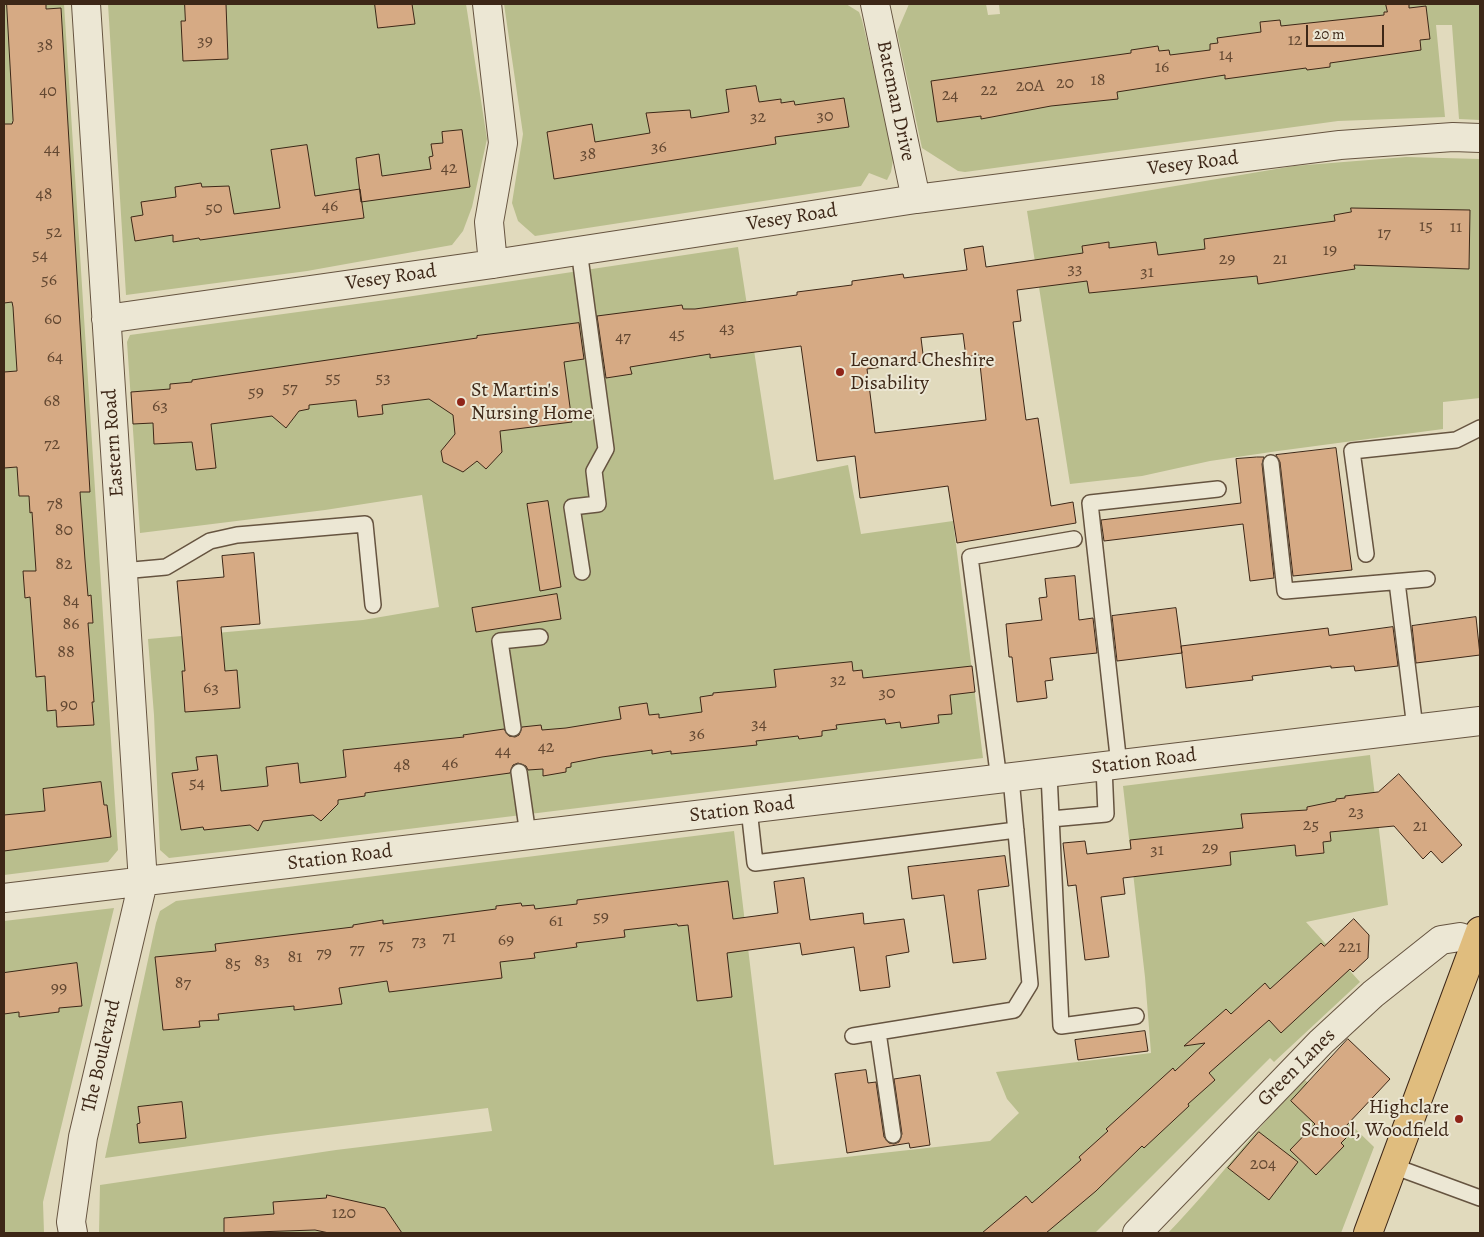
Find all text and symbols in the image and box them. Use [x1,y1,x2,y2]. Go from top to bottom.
scale bar [1309,15,1386,47]
text: 20 m [1314,24,1345,44]
house number: 12 [1288,30,1302,52]
house number: 39 [197,31,213,53]
house number: 38 [37,35,53,57]
street label: Bateman Drive [871,39,919,163]
house number: 14 [1219,45,1233,67]
house number: 16 [1155,57,1169,79]
house number: 18 [1091,70,1105,92]
house number: 20 [1056,73,1074,95]
house number: 20A [1016,76,1044,98]
house number: 22 [980,80,998,102]
house number: 40 [39,81,57,103]
house number: 24 [942,85,958,107]
house number: 30 [816,106,834,128]
house number: 32 [750,107,766,129]
house number: 36 [651,137,667,159]
house number: 44 [44,139,60,161]
house number: 38 [580,144,596,166]
street label: Vesey Road [1146,147,1240,181]
house number: 42 [441,158,457,180]
house number: 48 [36,184,52,206]
house number: 46 [322,196,338,218]
house number: 50 [205,198,223,220]
street label: Vesey Road [745,199,839,237]
house number: 15 [1419,216,1433,238]
house number: 11 [1450,217,1462,239]
house number: 52 [46,222,62,244]
house number: 17 [1377,223,1391,245]
house number: 19 [1323,240,1337,262]
house number: 54 [32,245,48,267]
house number: 29 [1219,249,1235,271]
house number: 21 [1273,249,1287,271]
house number: 33 [1068,259,1082,281]
street label: Vesey Road [344,260,438,296]
house number: 31 [1140,262,1154,284]
house number: 56 [41,270,57,292]
house number: 60 [44,309,62,331]
house number: 43 [719,318,735,340]
house number: 45 [669,324,685,346]
house number: 47 [615,327,631,349]
house number: 64 [47,347,63,369]
place label: Leonard Cheshire Disability [850,349,994,396]
marker: Leonard Cheshire Disability [834,366,846,378]
house number: 55 [325,368,341,390]
house number: 53 [375,368,391,390]
house number: 57 [282,378,298,400]
place label: St Martin's Nursing Home [471,379,593,426]
house number: 59 [248,382,264,404]
street label: Eastern Road [98,388,130,498]
house number: 68 [43,391,61,413]
house number: 63 [152,396,168,418]
marker: St Martin's Nursing Home [455,396,467,408]
house number: 72 [44,434,60,456]
house number: 78 [47,494,63,516]
house number: 80 [55,520,73,542]
house number: 82 [55,554,73,576]
house number: 84 [63,591,79,613]
house number: 86 [62,614,80,636]
house number: 88 [57,642,75,664]
house number: 32 [830,670,846,692]
house number: 63 [203,678,219,700]
house number: 30 [878,683,896,705]
house number: 90 [60,695,78,717]
house number: 34 [751,714,767,736]
house number: 36 [689,724,705,746]
house number: 42 [538,737,554,759]
house number: 44 [495,741,511,763]
street label: Station Road [1090,744,1198,780]
house number: 46 [442,753,458,775]
house number: 48 [394,755,410,777]
house number: 54 [189,773,205,795]
street label: Station Road [688,792,796,828]
house number: 23 [1348,802,1364,824]
house number: 25 [1303,815,1319,837]
house number: 21 [1413,816,1427,838]
house number: 29 [1202,838,1218,860]
street label: Station Road [286,840,394,876]
house number: 31 [1150,840,1164,862]
house number: 59 [593,907,609,929]
house number: 61 [549,911,563,933]
house number: 71 [442,927,456,949]
house number: 69 [498,930,514,952]
house number: 73 [411,931,427,953]
house number: 75 [378,935,394,957]
house number: 221 [1338,937,1362,959]
house number: 77 [349,939,365,961]
house number: 79 [316,943,332,965]
house number: 81 [288,947,302,969]
house number: 83 [254,951,270,973]
house number: 85 [225,954,241,976]
house number: 87 [175,973,191,995]
house number: 99 [51,978,67,1000]
street label: The Boulevard [77,997,127,1115]
street label: Green Lanes [1253,1024,1341,1112]
place label: Highclare School, Woodfield [1301,1096,1449,1143]
marker: Highclare School, Woodfield [1453,1113,1465,1125]
house number: 204 [1250,1154,1276,1176]
house number: 120 [332,1203,356,1225]

